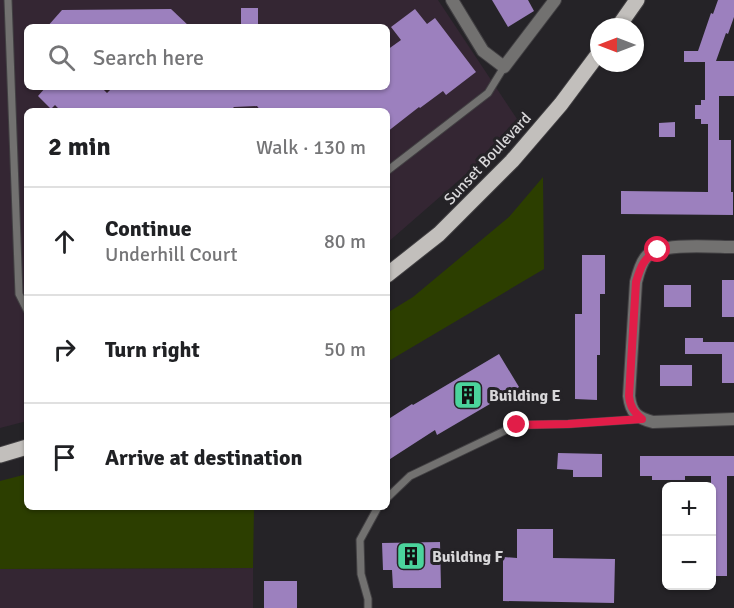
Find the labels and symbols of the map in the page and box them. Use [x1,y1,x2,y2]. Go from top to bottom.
north arrow [590,18,644,72]
street label: Sunset Boulevard [440,108,536,209]
route start [644,236,670,262]
building icon: Building E [452,379,484,411]
place label: Building E [489,386,561,406]
route end [503,411,529,437]
building icon: Building F [395,540,427,572]
place label: Building F [432,547,504,567]

